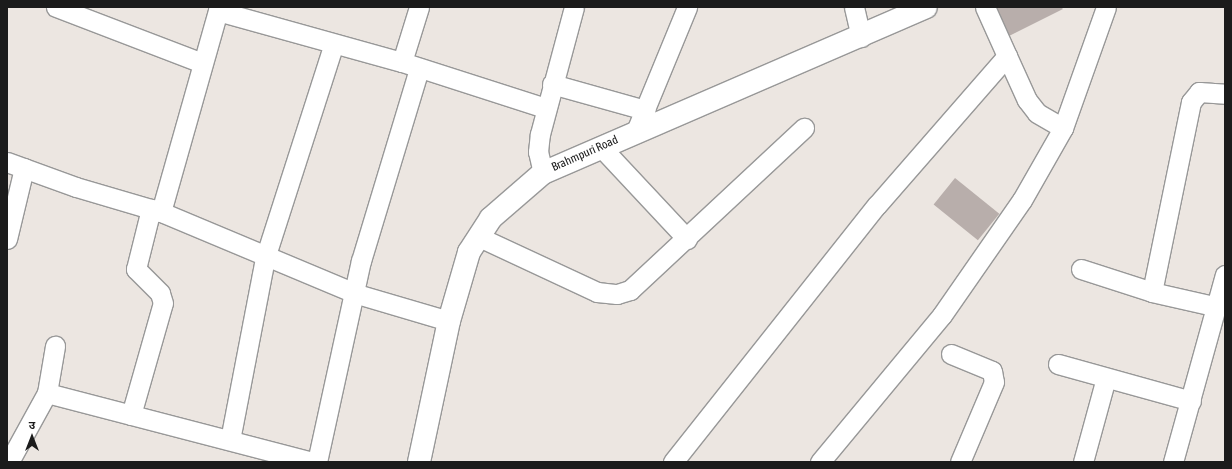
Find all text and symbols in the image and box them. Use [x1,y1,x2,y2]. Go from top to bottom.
street label: Brahmpuri Road [549,133,621,175]
north arrow [12,417,52,457]
text: उ [29,419,35,431]

